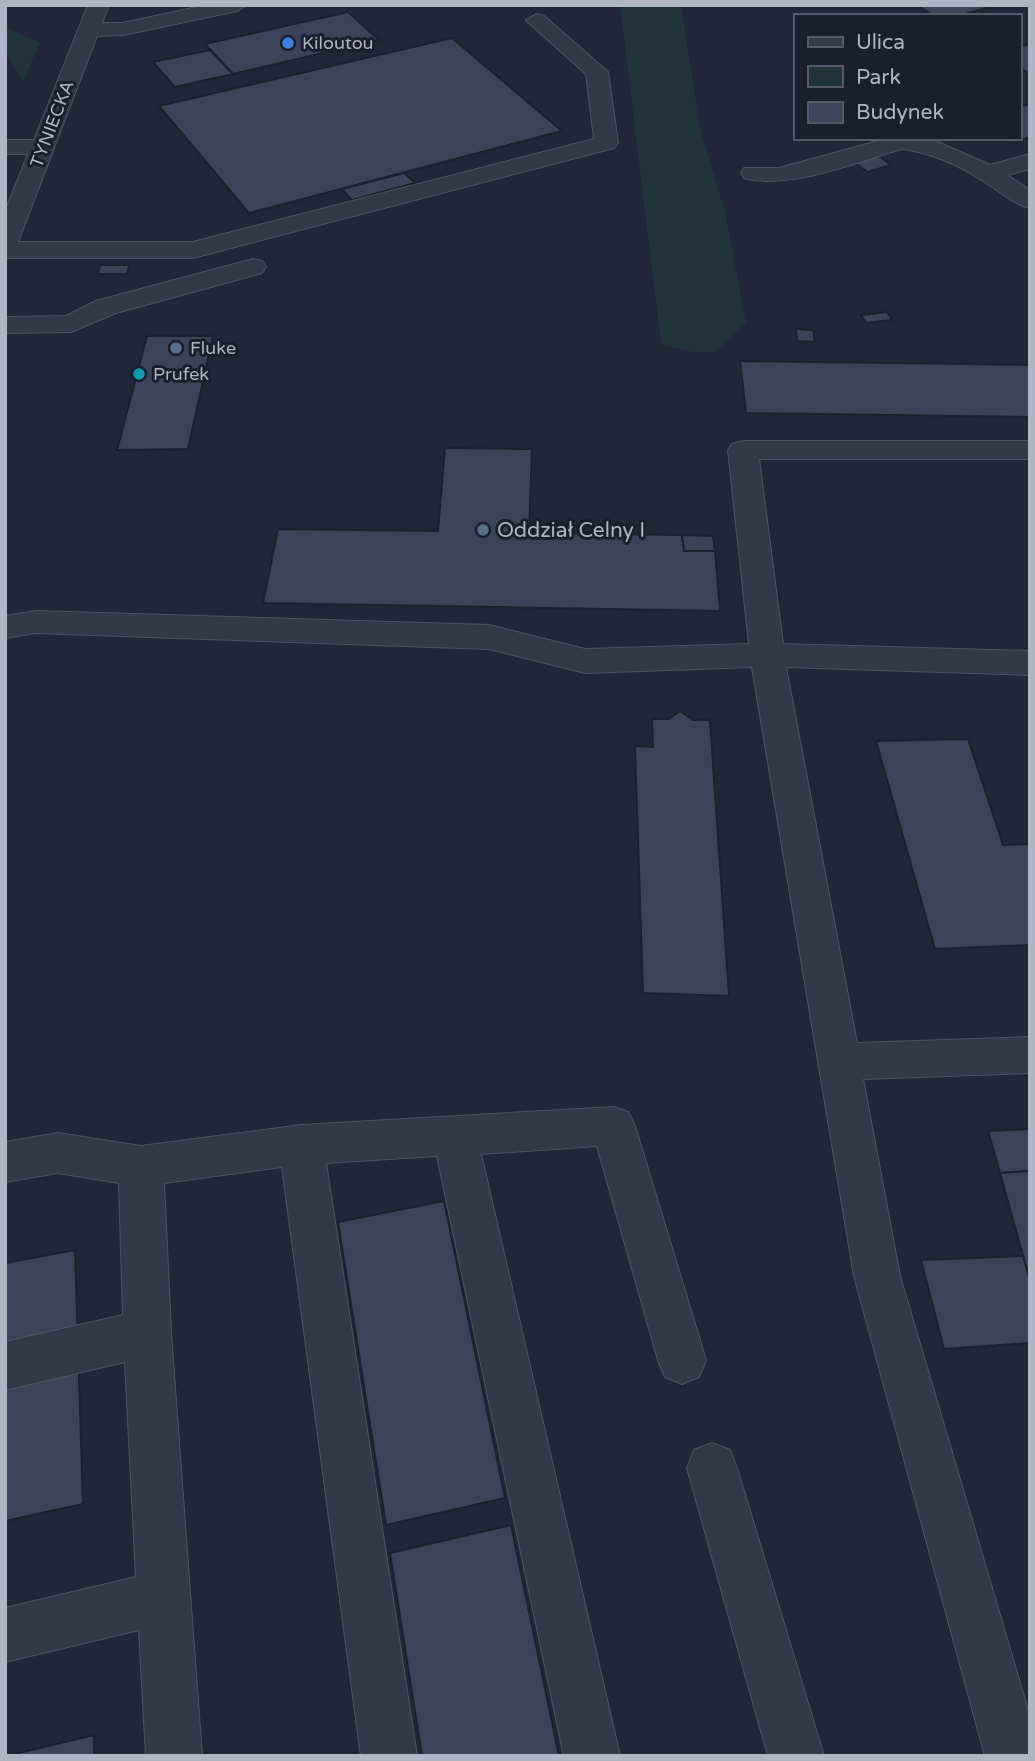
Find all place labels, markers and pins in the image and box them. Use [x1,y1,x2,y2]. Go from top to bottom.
place label: Kiloutou [302,32,374,54]
marker: Kiloutou [280,35,296,51]
place label: Fluke [190,337,236,359]
marker: Fluke [168,340,184,356]
place label: Prufek [153,363,209,385]
marker: Prufek [131,366,147,382]
place label: Oddział Celny I [497,518,645,543]
marker: Oddział Celny I [475,522,491,538]

